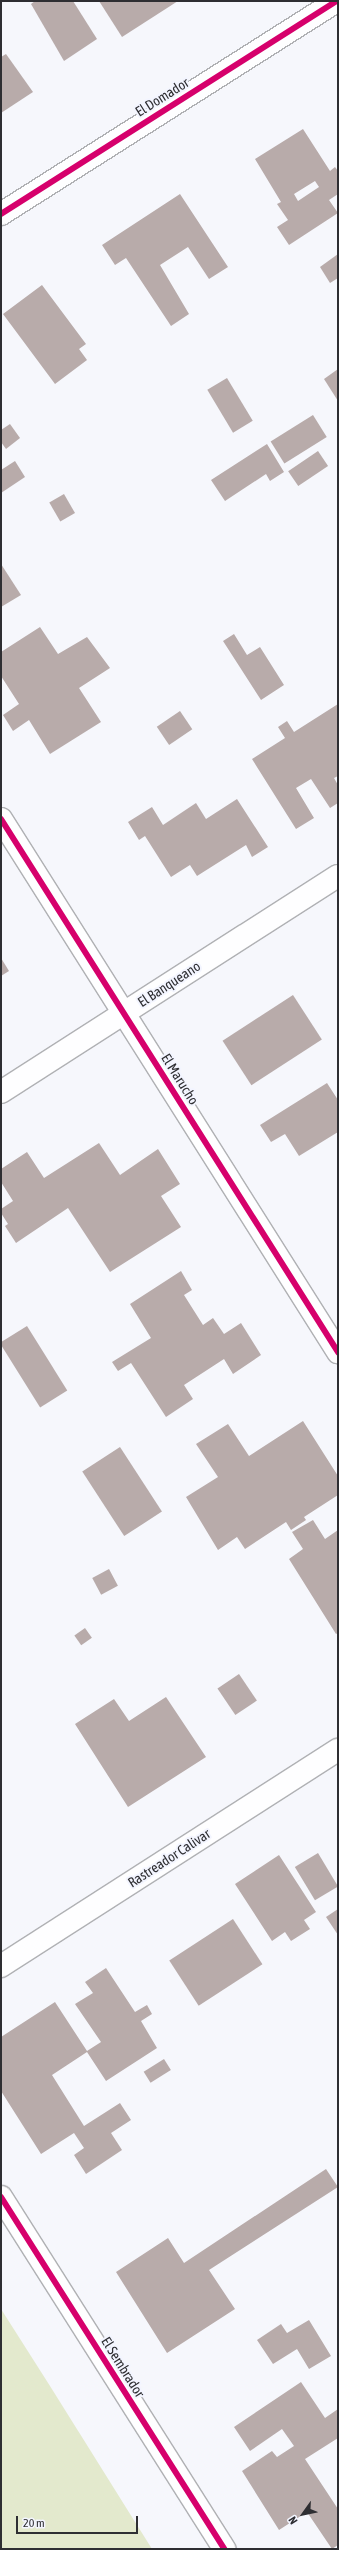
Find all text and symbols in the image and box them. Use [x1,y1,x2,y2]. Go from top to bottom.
street label: El Domador [132,74,192,120]
street label: El Banqueano [135,958,203,1010]
street label: El Marucho [158,1050,202,1108]
street label: Rastreador Calivar [125,1825,213,1891]
street label: El Sembrador [98,2334,148,2400]
north arrow [283,2494,323,2534]
scale bar [18,2508,140,2534]
text: N [286,2515,300,2527]
text: 20 m [23,2516,45,2530]

